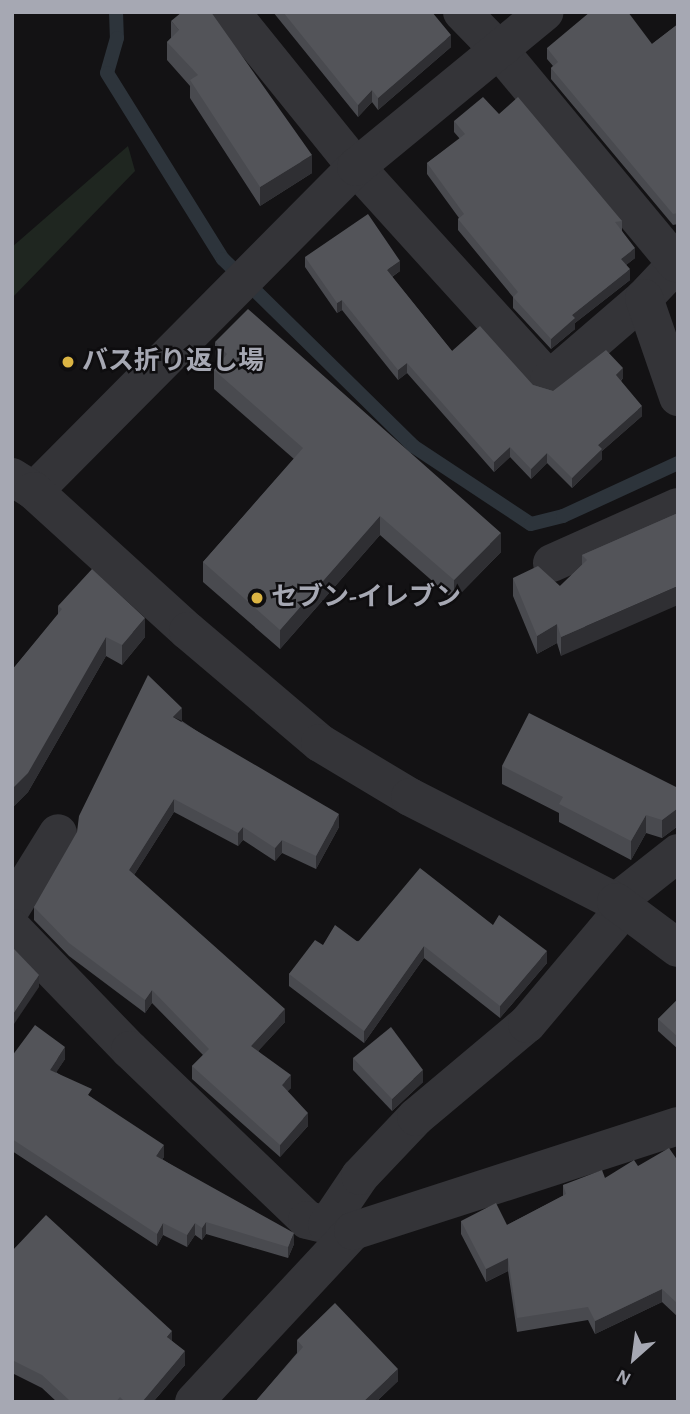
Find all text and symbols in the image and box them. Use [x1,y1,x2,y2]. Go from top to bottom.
place label: バス折り返し場 [82,346,264,378]
marker: バス折り返し場 [60,354,76,370]
place label: セブン-イレブン [271,582,461,614]
marker: セブン-イレブン [249,590,265,606]
north arrow [599,1323,669,1393]
text: N [614,1365,634,1388]

